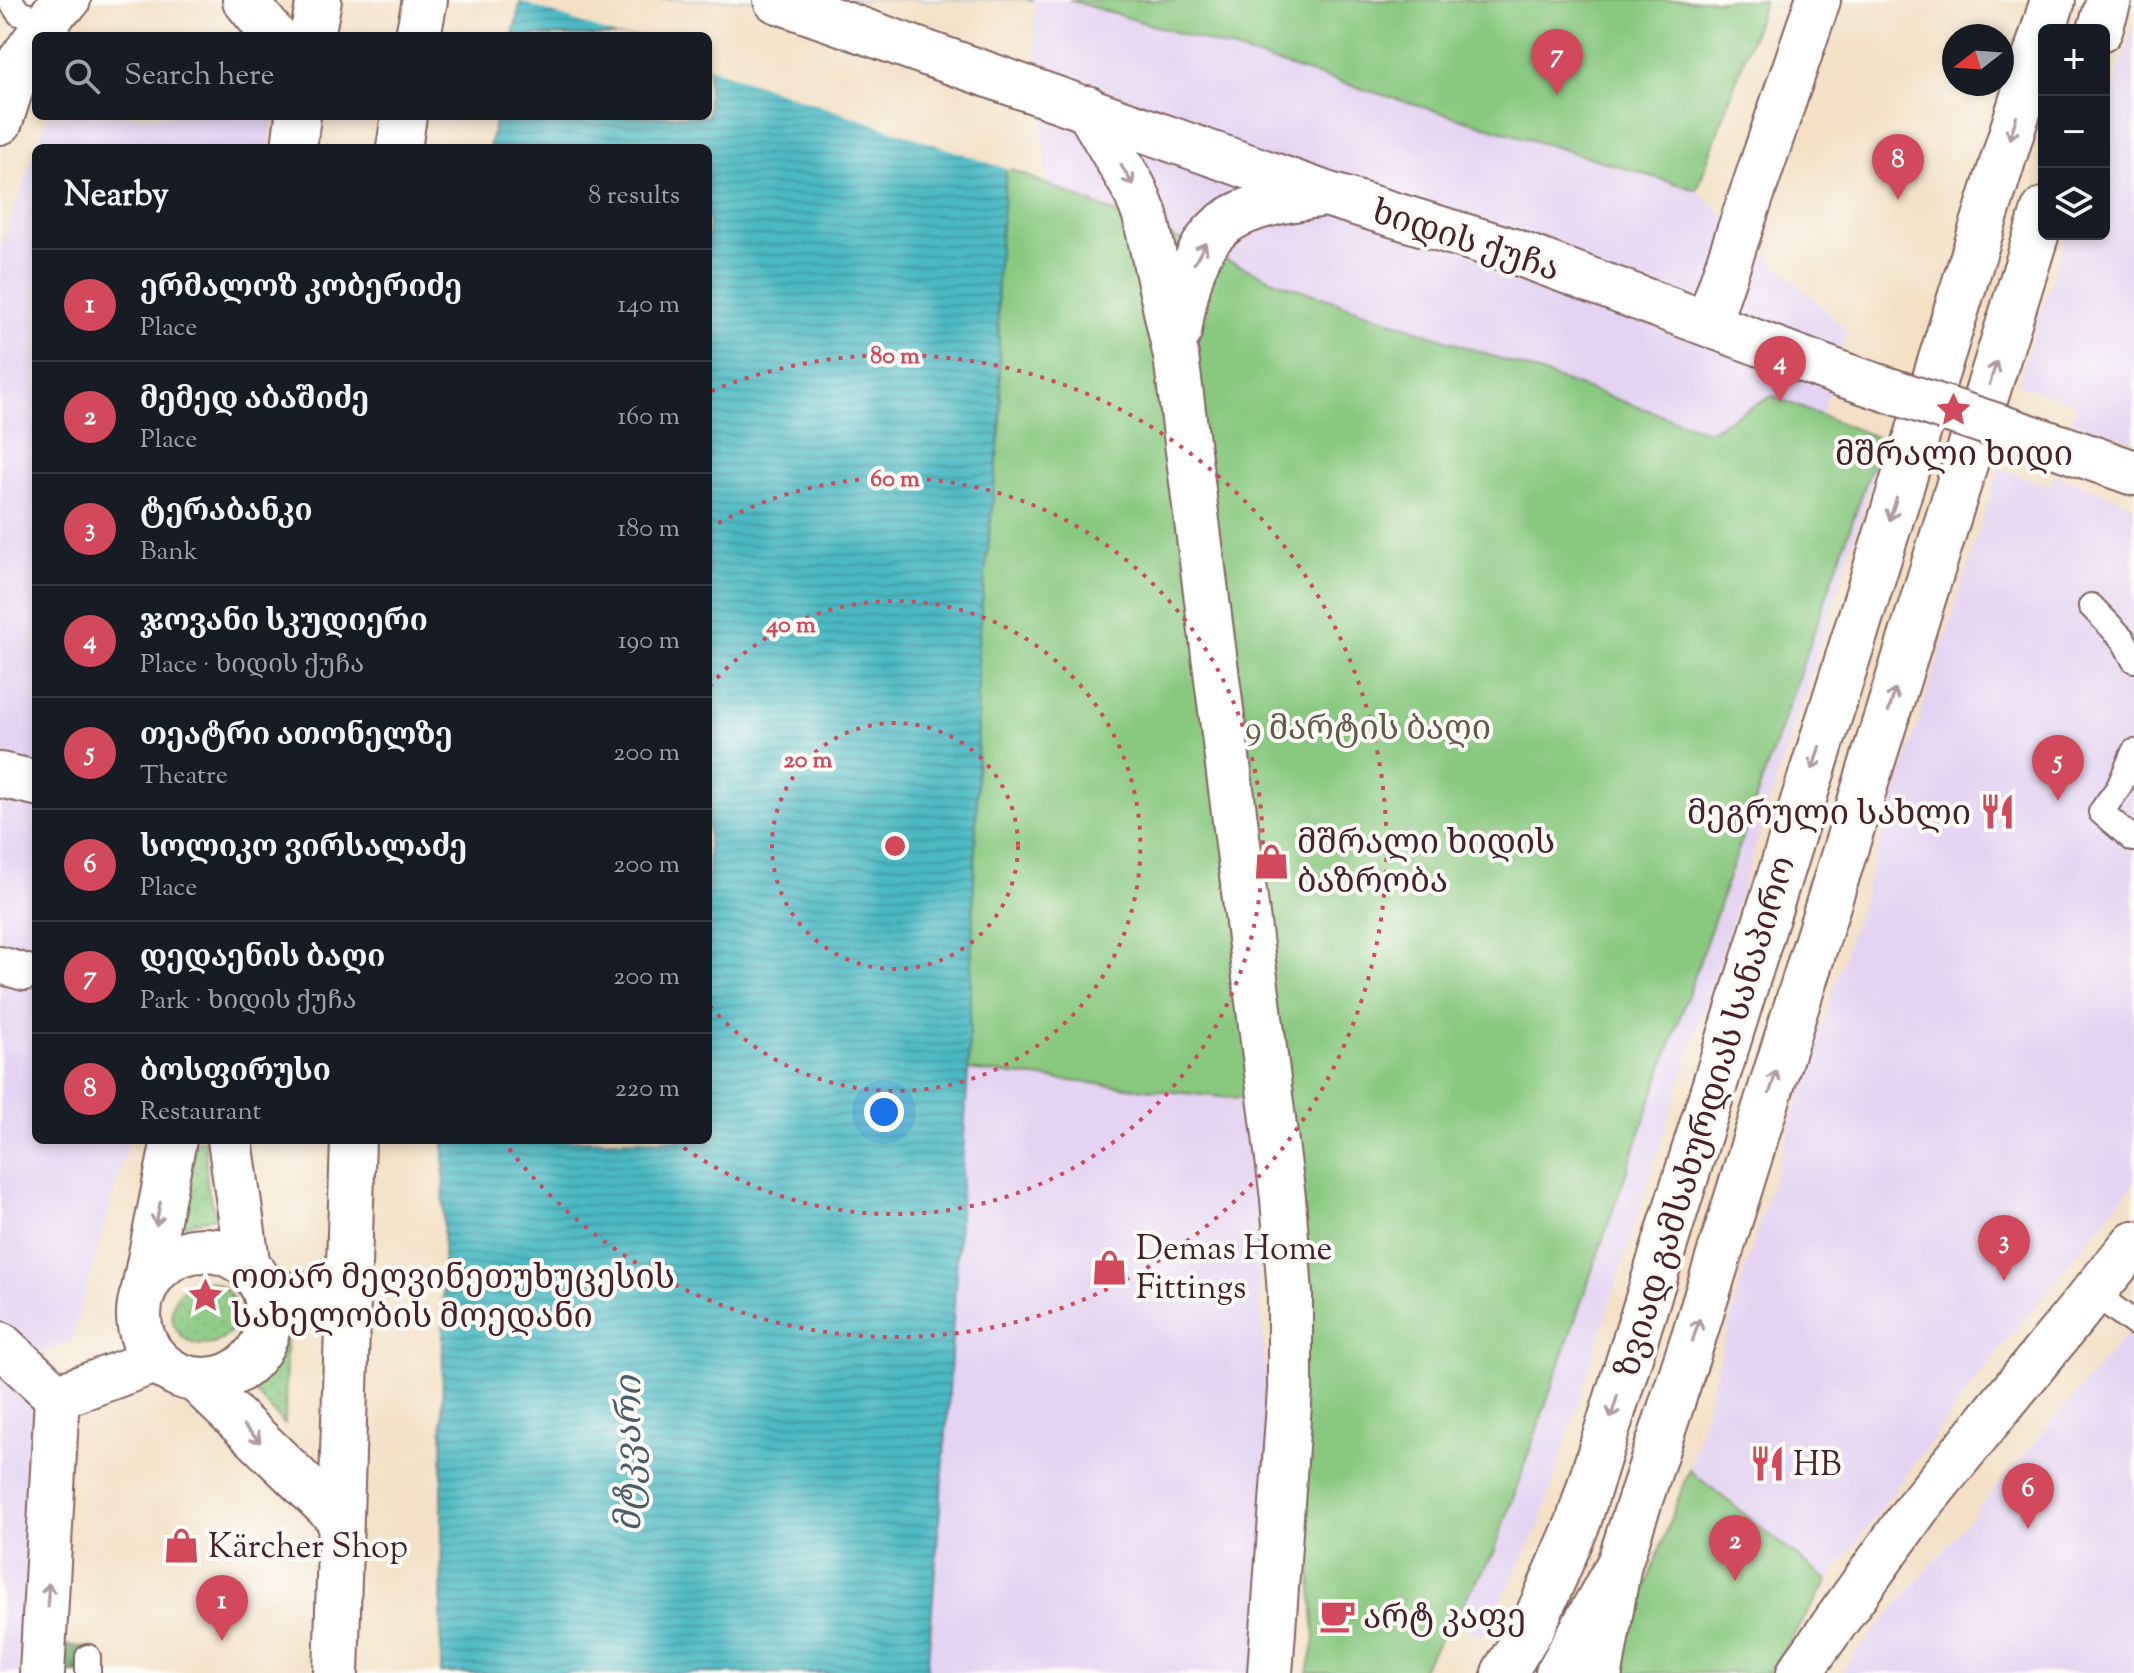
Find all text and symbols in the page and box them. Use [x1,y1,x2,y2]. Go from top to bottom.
north arrow [1942,24,2014,96]
map controls [2038,24,2110,240]
button: + [2038,24,2110,96]
pin: 7 [1531,29,1583,95]
search box [32,32,712,120]
icon: search [60,54,104,98]
text: Search here [124,55,274,98]
button: − [2038,96,2110,168]
one-way arrow [2005,114,2020,140]
pin: 8 [1872,134,1924,200]
one-way arrow [1119,163,1135,186]
button: layers [2038,168,2110,240]
text: Nearby [64,172,169,221]
text: 8 results [588,178,680,215]
street label: ხიდის ქუჩა [1365,189,1565,296]
one-way arrow [1192,242,1208,266]
text: ერმალოზ კობერიძე [140,267,462,310]
text: 1 [86,287,94,324]
text: 140 m [617,287,680,324]
text: Place [140,310,197,347]
pin: 4 [1754,336,1806,402]
text: 80 m [870,340,920,374]
one-way arrow [1987,361,2001,386]
text: მემედ აბაშიძე [140,379,369,422]
place icon: მშრალი ხიდი [1935,390,1973,428]
text: 2 [84,399,96,436]
text: 160 m [617,399,680,436]
text: Place [140,422,197,459]
place label: მშრალი ხიდი [1835,432,2073,481]
text: 60 m [870,463,920,497]
text: ტერაბანკი [140,491,312,534]
one-way arrow [1885,496,1900,522]
text: 3 [85,511,95,548]
text: 180 m [617,511,680,548]
text: Bank [140,534,198,571]
text: ჯოვანი სკუდიერი [140,601,428,644]
text: 40 m [765,609,816,643]
text: 4 [83,623,97,660]
text: 190 m [618,623,680,660]
text: Place · ხიდის ქუჩა [140,647,364,684]
one-way arrow [1885,687,1900,712]
park label: 9 მარტის ბაღი [1245,706,1491,755]
text: თეატრი ათონელზე [140,715,453,758]
text: 5 [86,735,94,772]
text: 200 m [613,735,680,772]
pin: 5 [2032,735,2084,801]
text: 20 m [784,744,833,778]
one-way arrow [1808,744,1823,770]
text: Theatre [140,758,228,795]
place label: მეგრული სახლი [1687,791,1971,840]
restaurant icon: მეგრული სახლი [1978,793,2016,831]
place label: მშრალი ხიდის ბაზრობა [1297,820,1555,908]
text: სოლიკო ვირსალაძე [140,827,467,870]
centre of rings [881,832,909,860]
shop icon: მშრალი ხიდის ბაზრობა [1252,842,1290,880]
text: 6 [84,847,96,884]
text: 200 m [613,847,680,884]
street label: ზვიად გამსახურდიას სანაპირო [1605,851,1810,1383]
text: Place [140,870,197,907]
text: დედაენის ბაღი [140,937,385,980]
text: 7 [83,959,97,996]
text: 200 m [613,959,680,996]
text: Park · ხიდის ქუჩა [140,983,357,1020]
text: ბოსფირუსი [140,1051,331,1094]
one-way arrow [1766,1069,1781,1095]
text: 8 [83,1071,97,1108]
text: 220 m [615,1071,680,1108]
your location [864,1092,904,1132]
text: Restaurant [140,1094,261,1131]
one-way arrow [150,1201,165,1226]
pin: 3 [1978,1215,2030,1281]
place label: Demas Home Fittings [1136,1226,1332,1314]
shop icon: Demas Home Fittings [1091,1248,1129,1286]
place label: ოთარ მეღვინეთუხუცესის სახელობის მოედანი [231,1255,675,1343]
place icon: ოთარ მეღვინეთუხუცესის სახელობის მოედანი [186,1277,224,1315]
one-way arrow [1690,1318,1704,1343]
water label: მტკვარი [605,1373,657,1532]
one-way arrow [1605,1394,1620,1419]
one-way arrow [242,1424,261,1443]
place label: HB [1793,1442,1841,1491]
restaurant icon: HB [1748,1444,1786,1482]
pin: 6 [2002,1463,2054,1529]
pin: 2 [1709,1515,1761,1581]
place label: Kärcher Shop [208,1524,408,1573]
shop icon: Kärcher Shop [163,1526,201,1564]
pin: 1 [196,1575,248,1641]
one-way arrow [40,1582,55,1609]
place label: არტ კაფე [1363,1595,1526,1644]
cafe icon: არტ კაფე [1318,1597,1356,1635]

